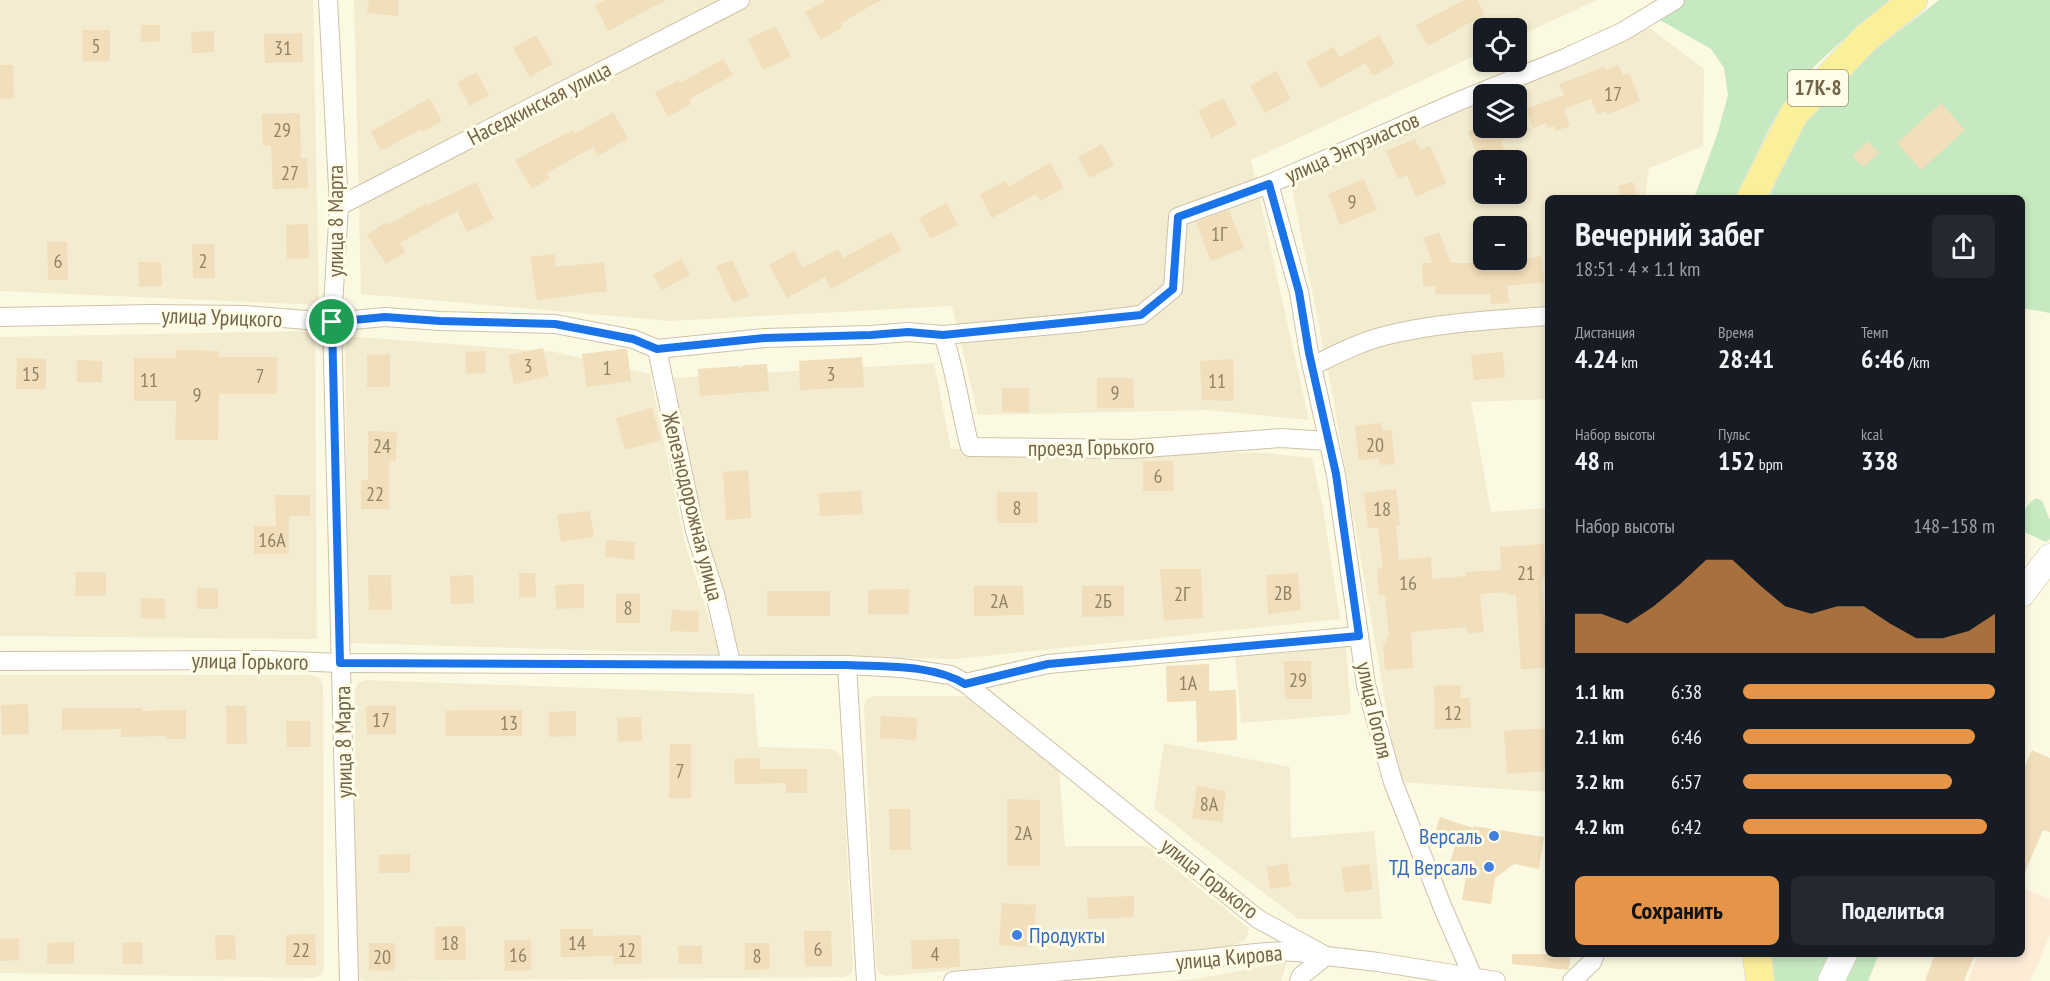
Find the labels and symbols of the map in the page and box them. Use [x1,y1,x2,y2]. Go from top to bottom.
house number: 5 [92,33,101,59]
house number: 31 [274,35,292,61]
street label: Наседкинская улица [462,55,616,151]
road number: 17К-8 [1788,70,1848,106]
house number: 17 [1604,81,1622,107]
street label: улица Энтузиастов [1281,105,1424,189]
house number: 29 [273,117,291,143]
house number: 27 [281,160,299,186]
street label: улица 8 Марта [321,165,349,277]
house number: 9 [1348,189,1357,215]
house number: 1Г [1211,221,1228,247]
house number: 6 [54,248,63,274]
house number: 2 [199,248,208,274]
pin [306,296,357,347]
street label: улица Урицкого [161,301,283,333]
house number: 3 [524,353,533,379]
house number: 1 [603,355,612,381]
house number: 15 [22,361,40,387]
house number: 3 [827,361,836,387]
house number: 7 [256,363,265,389]
house number: 11 [140,367,158,393]
house number: 11 [1208,368,1226,394]
house number: 9 [1111,380,1120,406]
house number: 9 [193,382,202,408]
street label: Железнодорожная улица [656,408,730,603]
street label: проезд Горького [1028,432,1154,462]
house number: 20 [1366,432,1384,458]
house number: 24 [373,433,391,459]
house number: 6 [1154,463,1163,489]
house number: 22 [366,481,384,507]
house number: 8 [1013,495,1022,521]
house number: 18 [1373,496,1391,522]
house number: 16А [258,527,286,553]
house number: 21 [1517,560,1535,586]
house number: 16 [1399,570,1417,596]
house number: 2В [1274,580,1292,606]
house number: 2Г [1174,581,1191,607]
house number: 2А [990,588,1009,614]
house number: 2Б [1094,588,1112,614]
house number: 8 [624,595,633,621]
street label: улица Горького [191,646,309,676]
street label: улица Гоголя [1350,659,1400,761]
house number: 29 [1289,667,1307,693]
house number: 1А [1179,670,1198,696]
street label: улица 8 Марта [328,686,358,798]
house number: 12 [1444,700,1462,726]
house number: 17 [372,707,390,733]
house number: 13 [500,710,518,736]
house number: 7 [676,758,685,784]
house number: 8А [1200,791,1219,817]
house number: 2А [1014,820,1033,846]
place label: Версаль [1419,822,1482,850]
marker: Версаль [1487,829,1501,843]
street label: улица Горького [1155,831,1265,925]
place label: ТД Версаль [1389,853,1477,881]
marker: ТД Версаль [1482,860,1496,874]
place label: Продукты [1029,921,1105,949]
marker: Продукты [1010,928,1024,942]
house number: 18 [441,930,459,956]
house number: 14 [568,930,586,956]
house number: 6 [814,936,823,962]
house number: 22 [292,937,310,963]
house number: 12 [618,937,636,963]
street label: улица Кирова [1174,938,1284,976]
house number: 4 [931,941,940,967]
house number: 16 [509,942,527,968]
house number: 8 [753,943,762,969]
house number: 20 [373,944,391,970]

